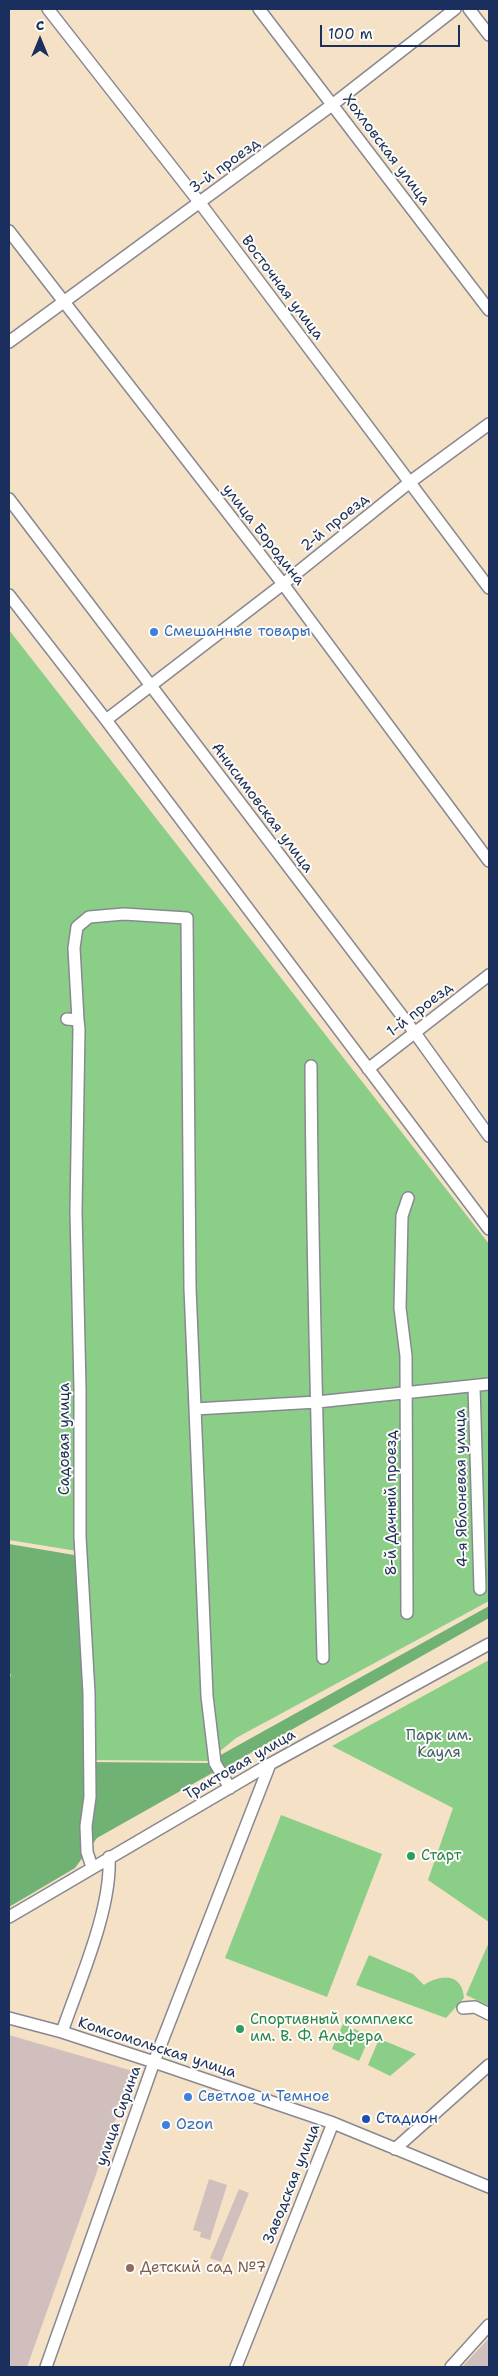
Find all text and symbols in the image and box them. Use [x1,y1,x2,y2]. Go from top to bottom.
north arrow [15,15,65,65]
scale bar [323,15,463,47]
text: С [36,16,44,34]
text: 100 m [328,24,373,44]
street label: Хохловская улица [338,91,434,209]
street label: 3-й проезд [186,134,264,198]
street label: Восточная улица [237,232,327,344]
street label: улица Бородина [218,481,308,589]
street label: 2-й проезд [298,490,372,556]
place label: Смешанные товары [164,623,311,641]
marker: Смешанные товары [148,626,160,638]
street label: Анисимовская улица [207,739,317,877]
street label: 1-й проезд [384,979,456,1041]
street label: Садовая улица [56,1383,74,1495]
street label: 4-я Яблоневая улица [452,1409,472,1567]
street label: 8-й Дачный проезд [383,1430,401,1576]
street label: Трактовая улица [181,1726,299,1804]
park label: Парк им. Кауля [406,1727,472,1762]
place label: Старт [421,1847,461,1865]
marker: Старт [405,1850,417,1862]
place label: Спортивный комплекс им. В. Ф. Альфера [250,2011,413,2046]
street label: Комсомольская улица [76,2014,238,2082]
marker: Спортивный комплекс им. В. Ф. Альфера [234,2023,246,2035]
street label: улица Сирина [93,2063,145,2169]
place label: Светлое и Темное [198,2088,330,2106]
marker: Светлое и Темное [182,2091,194,2103]
place label: Стадион [376,2110,438,2128]
marker: Стадион [360,2113,372,2125]
place label: Ozon [176,2116,213,2134]
marker: Ozon [160,2119,172,2131]
street label: Заводская улица [260,2122,324,2246]
place label: Детский сад №7 [140,2259,266,2277]
marker: Детский сад №7 [124,2262,136,2274]

